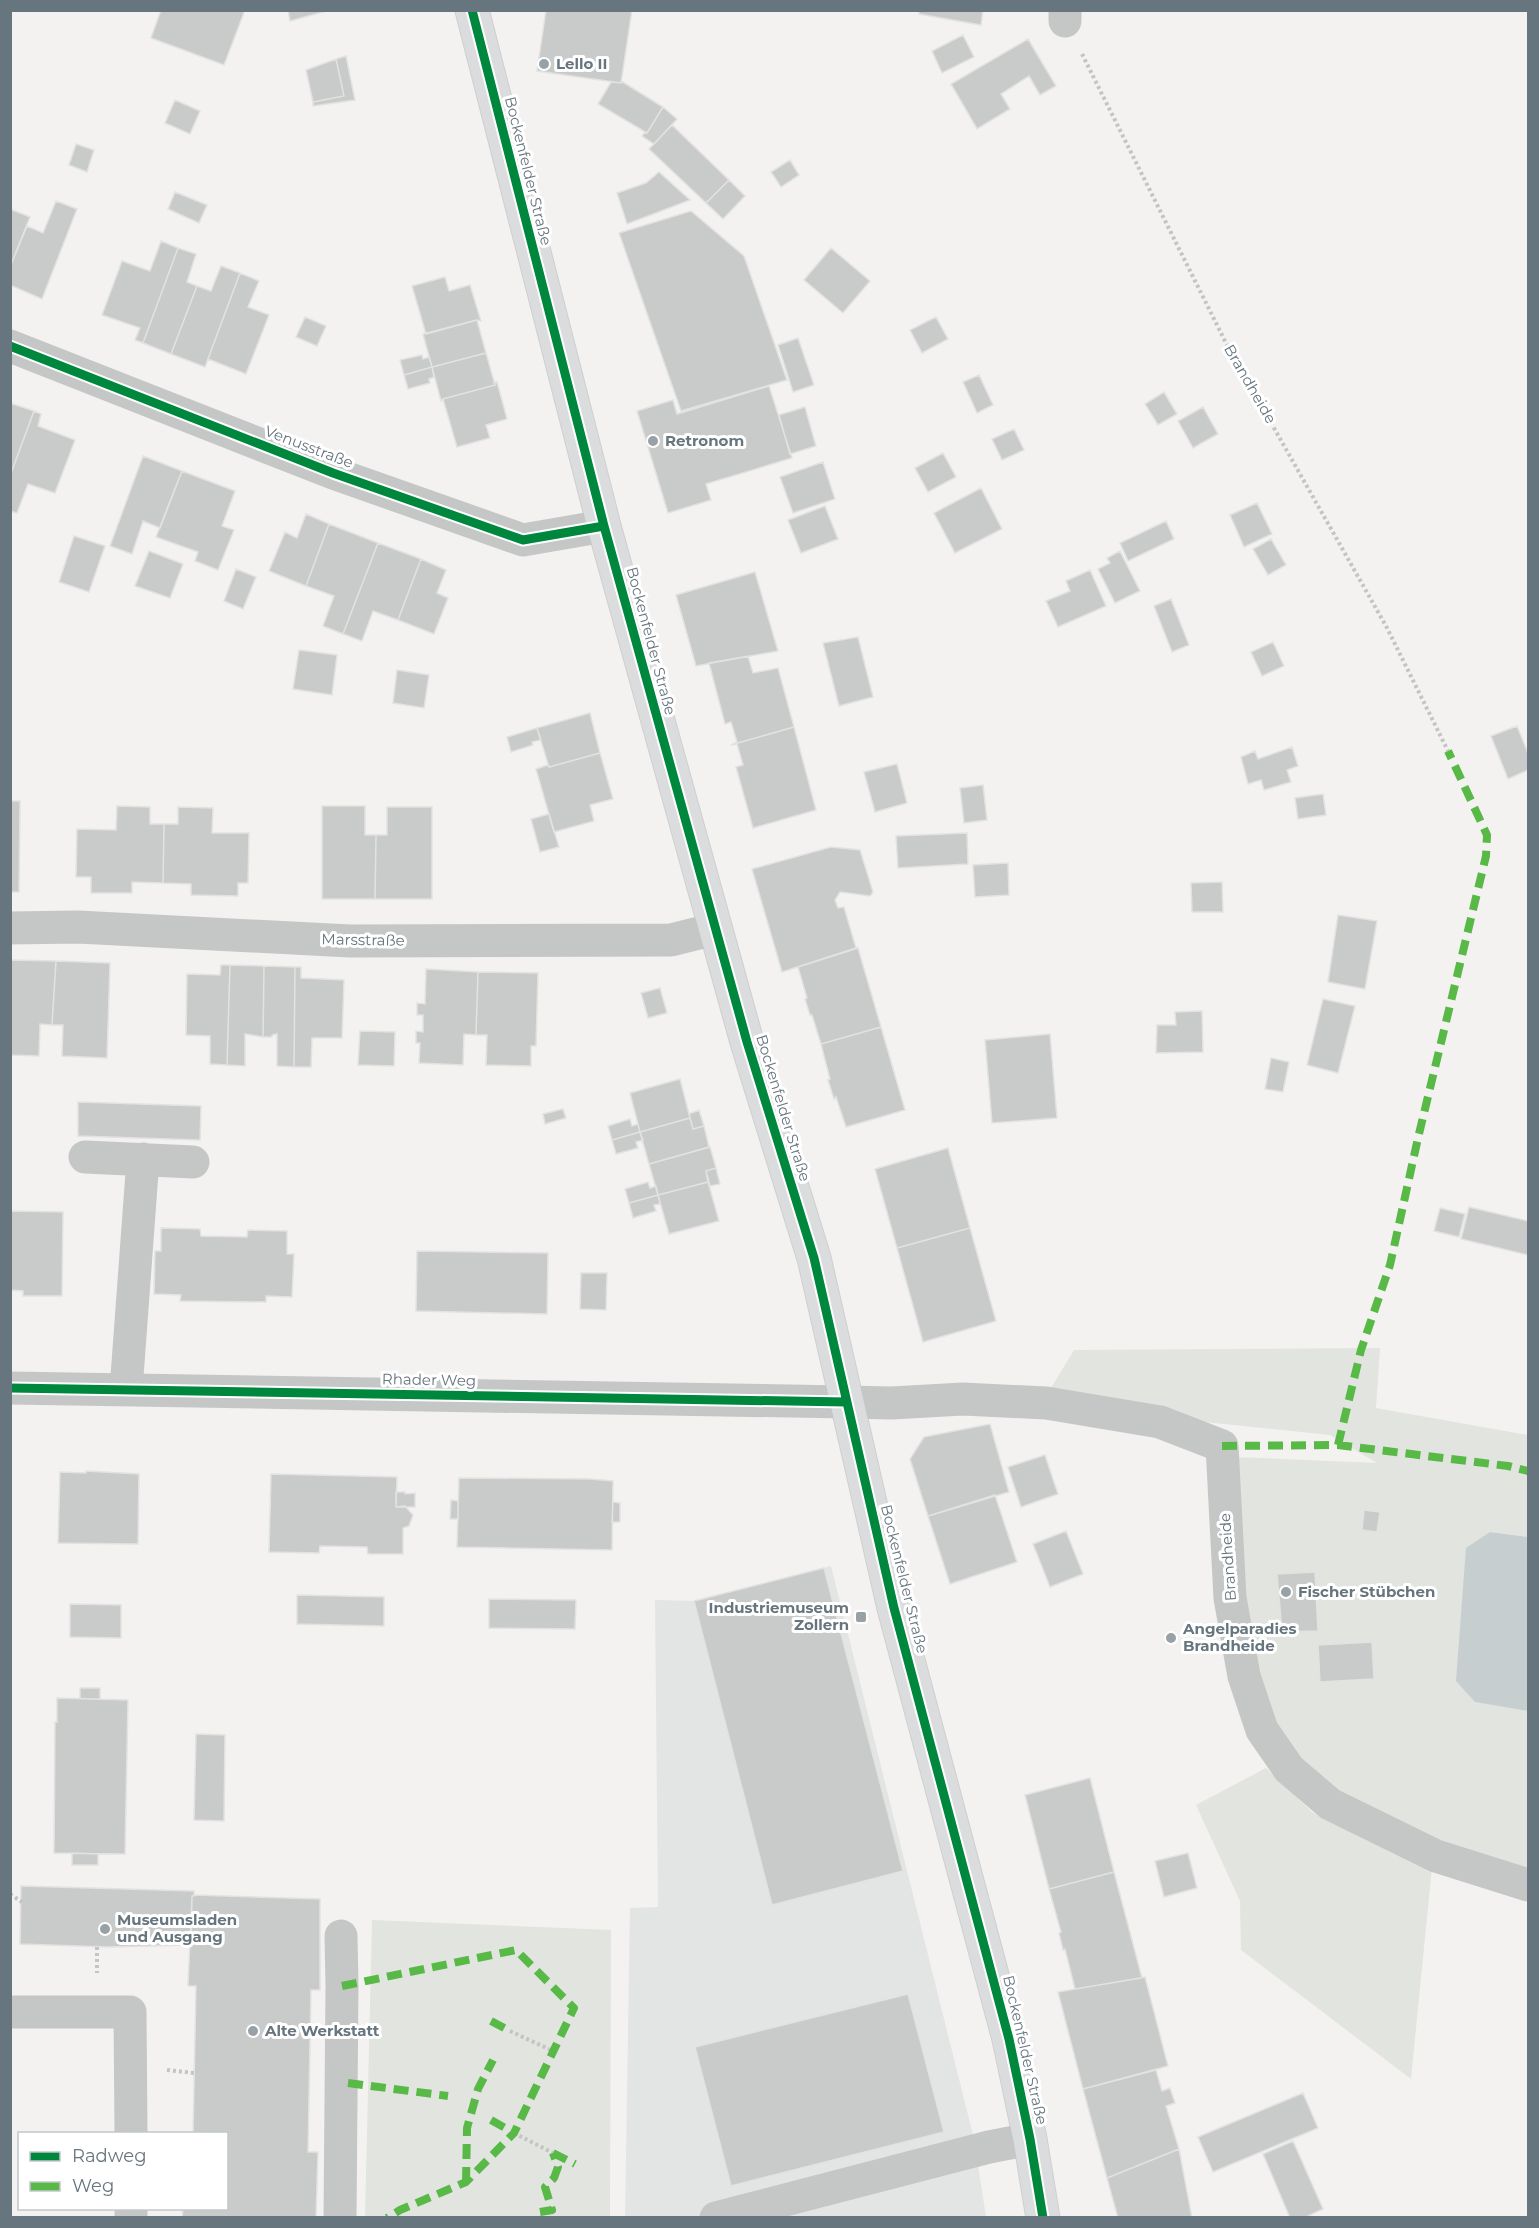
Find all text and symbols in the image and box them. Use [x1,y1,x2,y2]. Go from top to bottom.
place label: Lello II [556,54,607,73]
marker: Lello II [537,57,551,71]
street label: Bockenfelder Straße [501,94,556,247]
street label: Brandheide [1220,341,1281,427]
street label: Venusstraße [262,421,356,472]
place label: Retronom [665,431,744,450]
marker: Retronom [646,434,660,448]
street label: Bockenfelder Straße [623,565,680,717]
street label: Marsstraße [321,929,405,950]
street label: Bockenfelder Straße [752,1032,815,1184]
street label: Rhader Weg [382,1369,476,1390]
street label: Bockenfelder Straße [877,1502,932,1655]
street label: Brandheide [1215,1512,1240,1602]
place label: Fischer Stübchen [1298,1582,1435,1601]
marker: Fischer Stübchen [1279,1585,1293,1599]
place label: Industriemuseum Zollern [709,1598,849,1634]
marker: Industriemuseum Zollern [854,1610,868,1624]
place label: Angelparadies Brandheide [1182,1619,1296,1655]
marker: Angelparadies Brandheide [1164,1631,1178,1645]
place label: Museumsladen und Ausgang [117,1910,237,1946]
marker: Museumsladen und Ausgang [98,1922,112,1936]
street label: Bockenfelder Straße [999,1973,1052,2126]
place label: Alte Werkstatt [264,2021,380,2040]
marker: Alte Werkstatt [246,2024,260,2038]
legend [18,2132,228,2210]
text: Radweg [72,2145,147,2167]
text: Weg [72,2175,114,2197]

